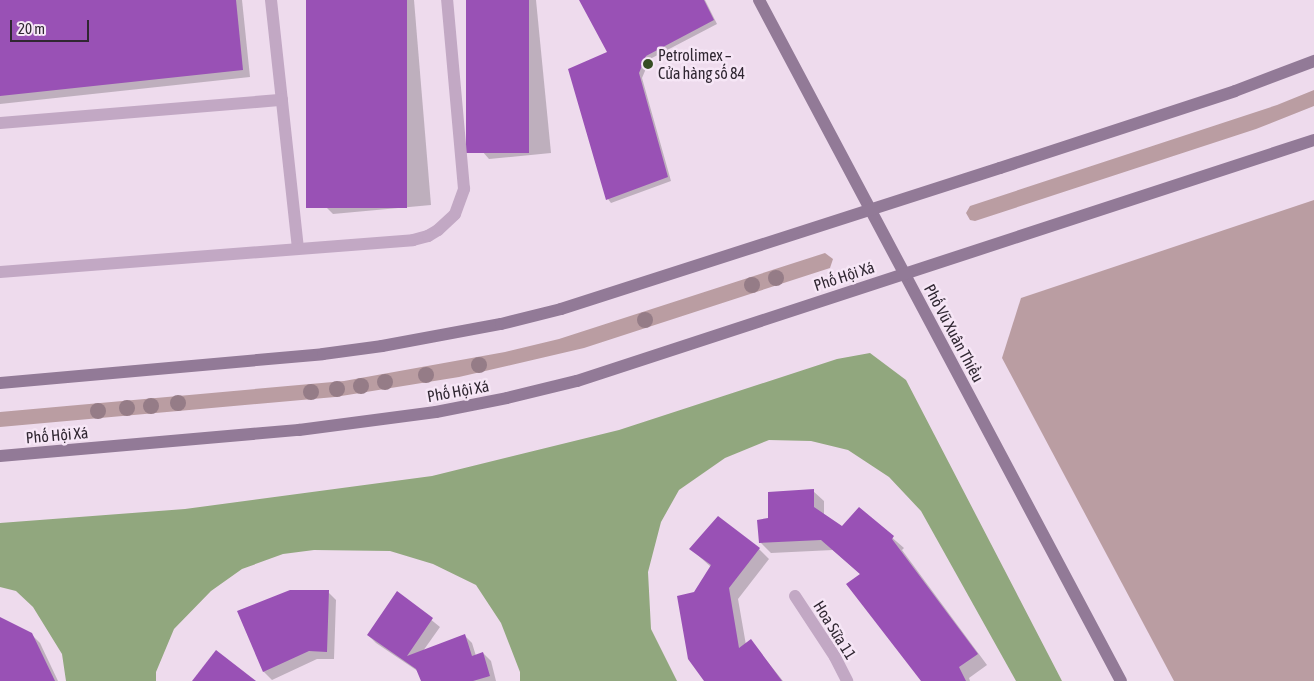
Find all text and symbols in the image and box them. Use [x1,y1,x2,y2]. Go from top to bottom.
scale bar [12,10,91,42]
text: 20 m [18,20,45,37]
place label: Petrolimex – Cửa hàng số 84 [658,45,745,83]
marker: Petrolimex – Cửa hàng số 84 [642,58,654,70]
street label: Phố Hội Xá [811,257,877,295]
street label: Phố Vũ Xuân Thiều [920,281,988,385]
street label: Phố Hội Xá [425,376,491,406]
street label: Phố Hội Xá [25,423,89,447]
street label: Hoa Sữa 11 [809,597,861,663]

